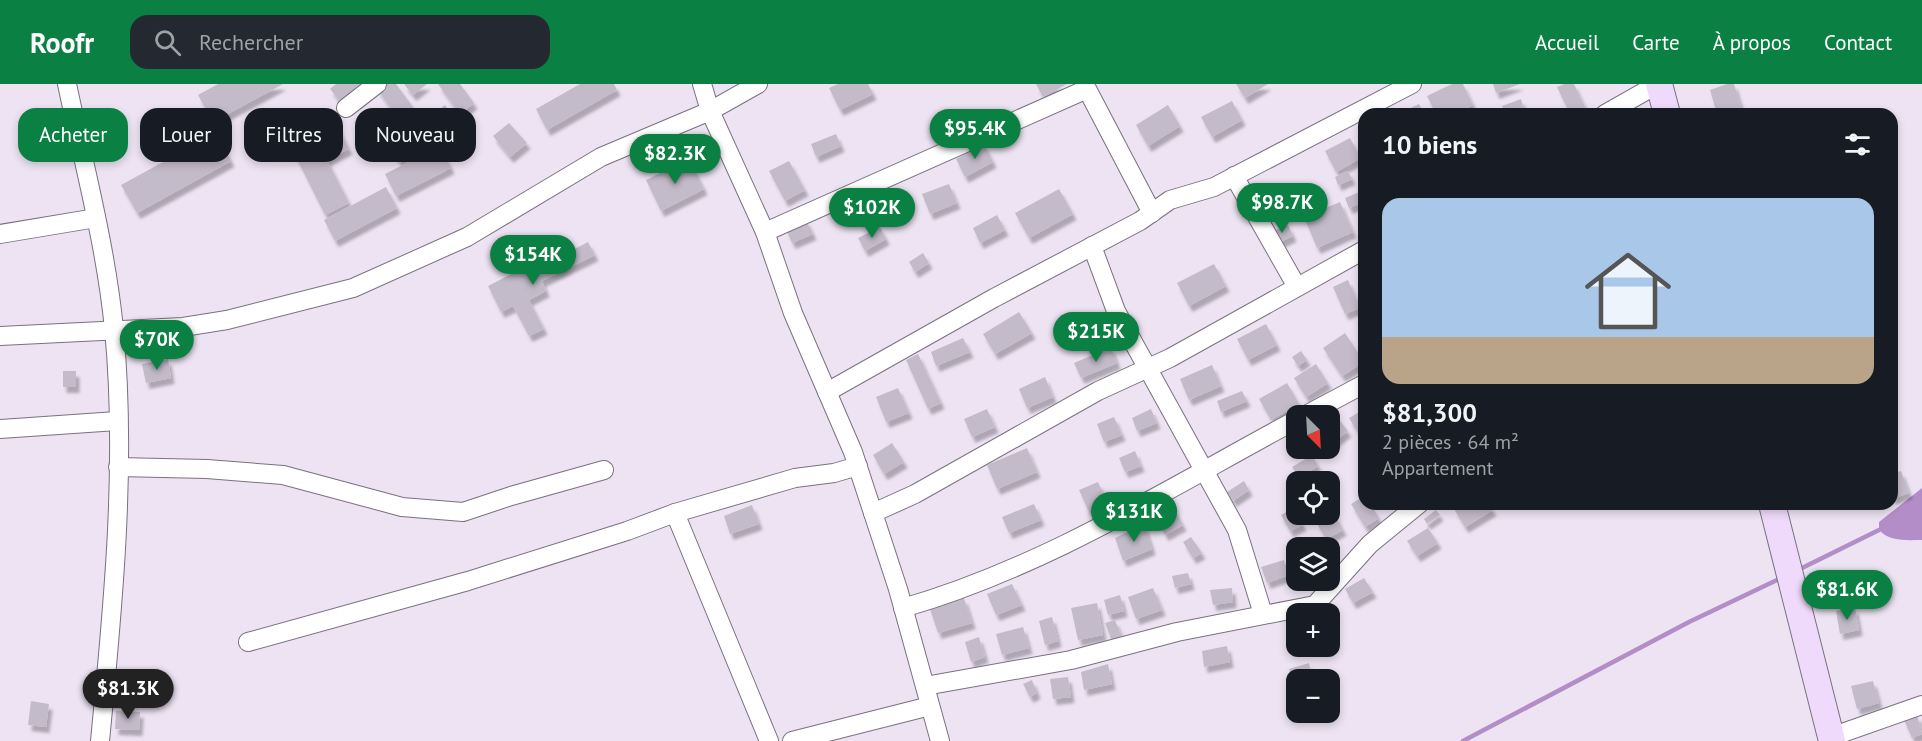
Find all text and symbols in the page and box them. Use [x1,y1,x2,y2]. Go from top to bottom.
search box [130,15,550,69]
text: Roofr [30,24,94,61]
icon: search [151,26,184,59]
text: Rechercher [199,28,303,56]
text: Accueil [1535,29,1599,56]
text: Carte [1632,29,1680,56]
text: À propos [1713,29,1791,56]
text: Contact [1824,29,1892,56]
chip: Acheter [18,108,128,162]
chip: Louer [140,108,232,162]
chip: Filtres [244,108,343,162]
chip: Nouveau [355,108,476,162]
pin: $95.4K [926,109,1024,160]
text: $95.4K [944,115,1006,141]
text: 10 biens [1382,128,1477,161]
icon: filters [1841,128,1874,161]
pin: $82.3K [626,134,724,185]
text: $82.3K [644,140,706,166]
pin: $98.7K [1233,183,1331,234]
pin: $102K [830,188,914,239]
text: $98.7K [1251,189,1313,215]
text: $102K [843,194,901,220]
pin: $154K [491,235,575,286]
icon: home [1574,237,1682,345]
text: $154K [504,241,562,267]
pin: $215K [1054,312,1138,363]
text: $215K [1067,318,1125,344]
pin: $70K [121,320,193,371]
text: $70K [134,326,180,352]
text: $81,300 [1382,396,1477,429]
north arrow [1286,405,1340,459]
map controls [1286,405,1340,723]
text: 2 pièces · 64 m² [1382,429,1519,455]
text: Appartement [1382,455,1494,481]
button: locate [1286,471,1340,525]
pin: $131K [1092,492,1176,543]
text: $131K [1105,498,1163,524]
button: layers [1286,537,1340,591]
pin: $81.6K [1798,570,1896,621]
text: $81.6K [1816,576,1878,602]
button: + [1286,603,1340,657]
pin: $81.3K [79,669,177,720]
button: − [1286,669,1340,723]
text: $81.3K [97,675,159,701]

